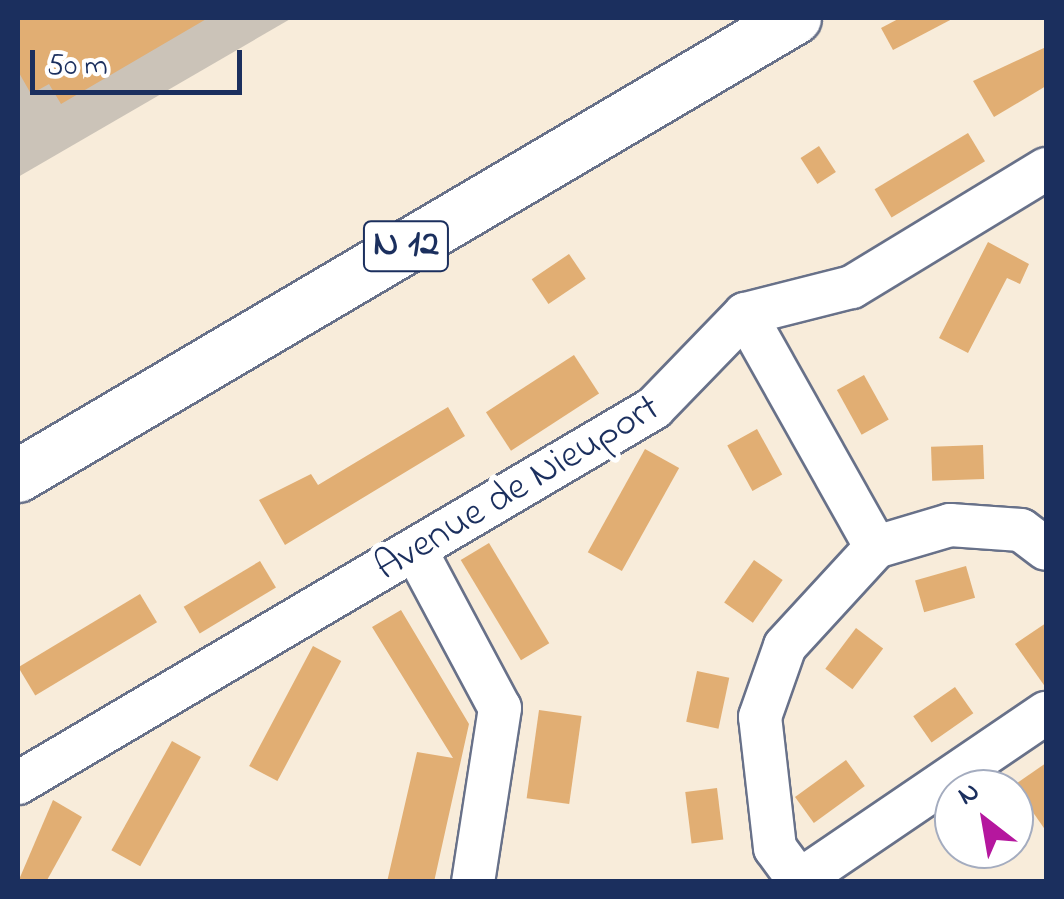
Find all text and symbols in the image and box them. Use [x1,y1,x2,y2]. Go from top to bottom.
scale bar [35,30,248,92]
text: 50 m [47,45,108,89]
road number: N 12 [361,213,451,279]
street label: Avenue de Nieuport [367,385,669,593]
north arrow [934,769,1034,869]
text: N [951,772,988,817]

